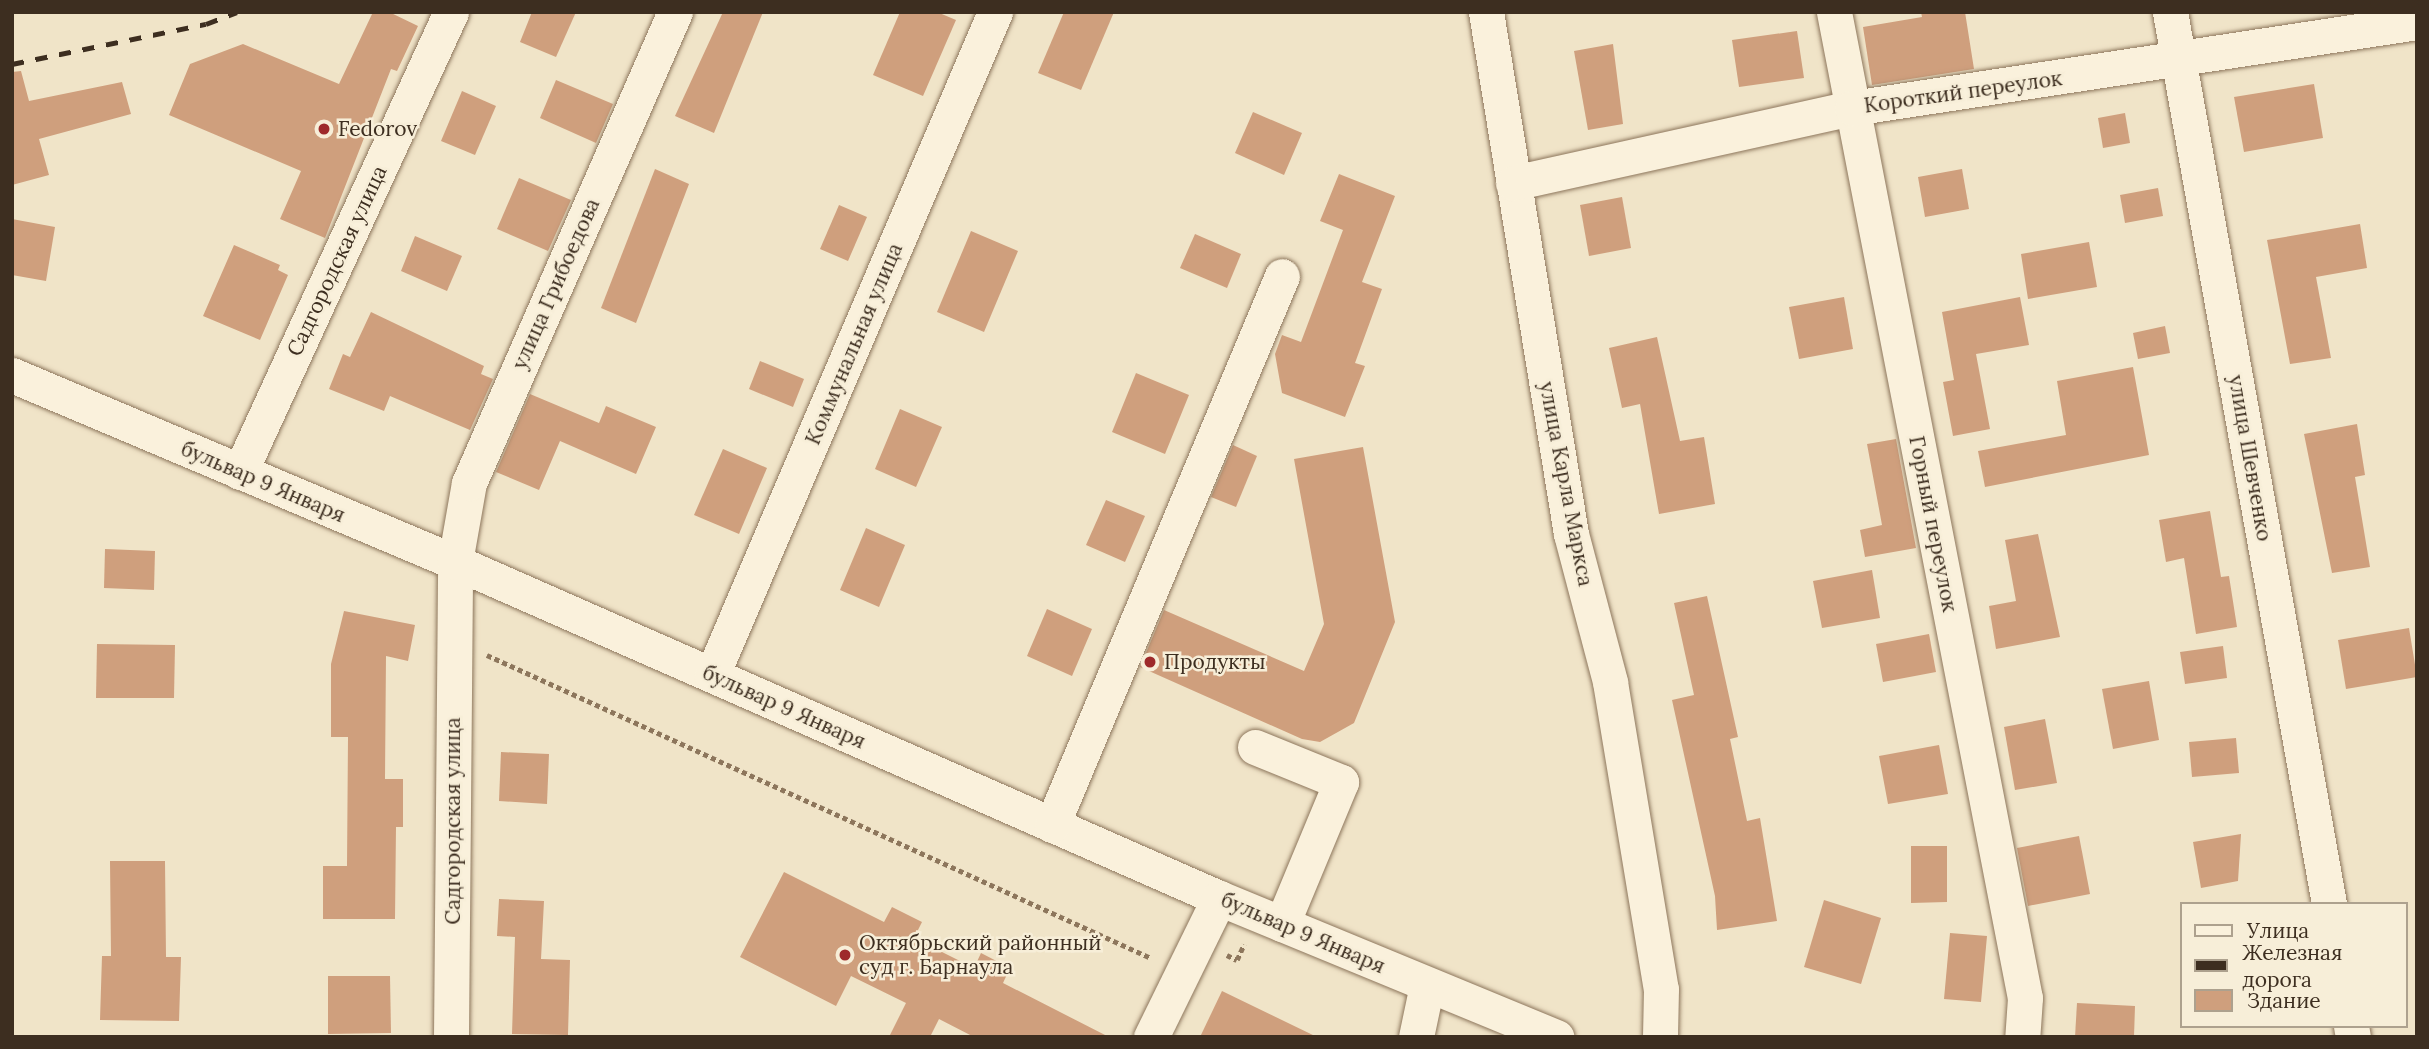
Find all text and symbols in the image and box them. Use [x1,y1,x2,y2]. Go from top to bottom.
street label: Короткий переулок [1862,66,2064,118]
place label: Fedorov [338,116,417,142]
marker: Fedorov [316,121,332,137]
street label: Садгородская улица [282,162,392,360]
street label: улица Грибоедова [507,195,605,373]
street label: Коммунальная улица [800,239,908,449]
street label: улица Шевченко [2223,373,2277,543]
street label: улица Карла Маркса [1534,379,1598,589]
street label: Горный переулок [1904,434,1962,614]
street label: бульвар 9 Января [177,436,349,528]
place label: Продукты [1164,649,1266,675]
marker: Продукты [1142,654,1158,670]
street label: бульвар 9 Января [699,660,869,754]
street label: Садгородская улица [440,717,466,925]
street label: бульвар 9 Января [1217,887,1389,979]
legend [2180,902,2408,1028]
text: Улица [2247,917,2309,944]
place label: Октябрьский районный суд г. Барнаула [859,930,1101,980]
text: Железная дорога [2242,939,2342,993]
marker: Октябрьский районный суд г. Барнаула [837,947,853,963]
text: Здание [2247,987,2321,1014]

